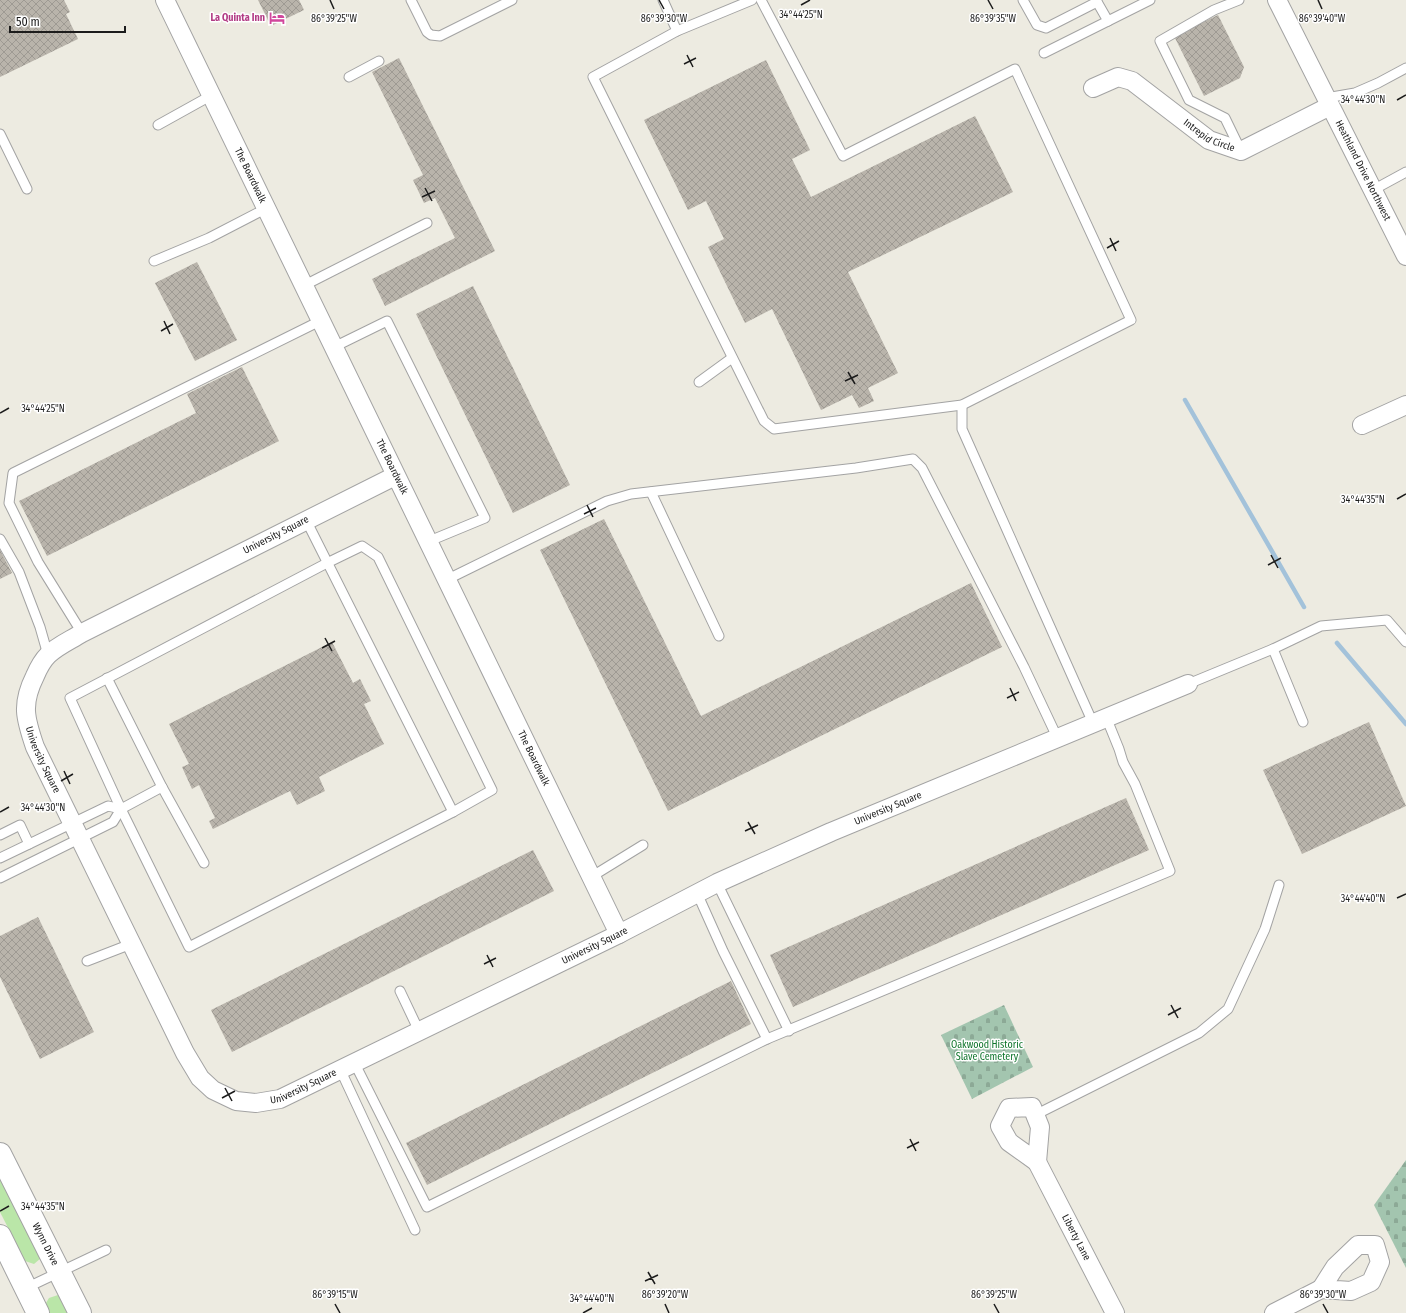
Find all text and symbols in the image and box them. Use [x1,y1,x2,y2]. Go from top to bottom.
scale bar [10,8,125,34]
hotel icon: La Quinta Inn [268,9,286,27]
text: 34°44'25"N [779,9,823,21]
place label: La Quinta Inn [210,12,265,24]
text: 86°39'25"W [311,13,357,25]
text: 86°39'30"W [641,13,688,25]
text: 86°39'35"W [970,13,1016,25]
text: 86°39'40"W [1299,13,1346,25]
text: 50 m [16,15,40,29]
text: 34°44'30"N [1341,94,1385,106]
street label: Intrepid Circle [1181,117,1236,154]
street label: Heathland Drive Northwest [1333,118,1394,223]
street label: The Boardwalk [232,146,269,205]
text: 34°44'25"N [21,403,65,415]
street label: The Boardwalk [373,437,411,497]
text: 34°44'35"N [1341,494,1385,506]
street label: University Square [241,513,311,557]
street label: University Square [23,725,63,795]
street label: The Boardwalk [515,729,552,788]
street label: University Square [852,789,924,828]
text: 34°44'30"N [21,802,65,814]
text: 34°44'40"N [1341,893,1385,905]
street label: University Square [560,924,630,967]
park label: Oakwood Historic Slave Cemetery [951,1039,1024,1063]
street label: University Square [269,1066,339,1107]
text: 34°44'35"N [21,1201,65,1213]
street label: Liberty Lane [1059,1212,1093,1263]
street label: Wynn Drive [30,1221,61,1268]
text: 86°39'15"W [312,1289,358,1301]
text: 86°39'20"W [642,1289,689,1301]
text: 86°39'25"W [971,1289,1017,1301]
text: 86°39'30"W [1300,1289,1347,1301]
text: 34°44'40"N [570,1293,614,1305]

